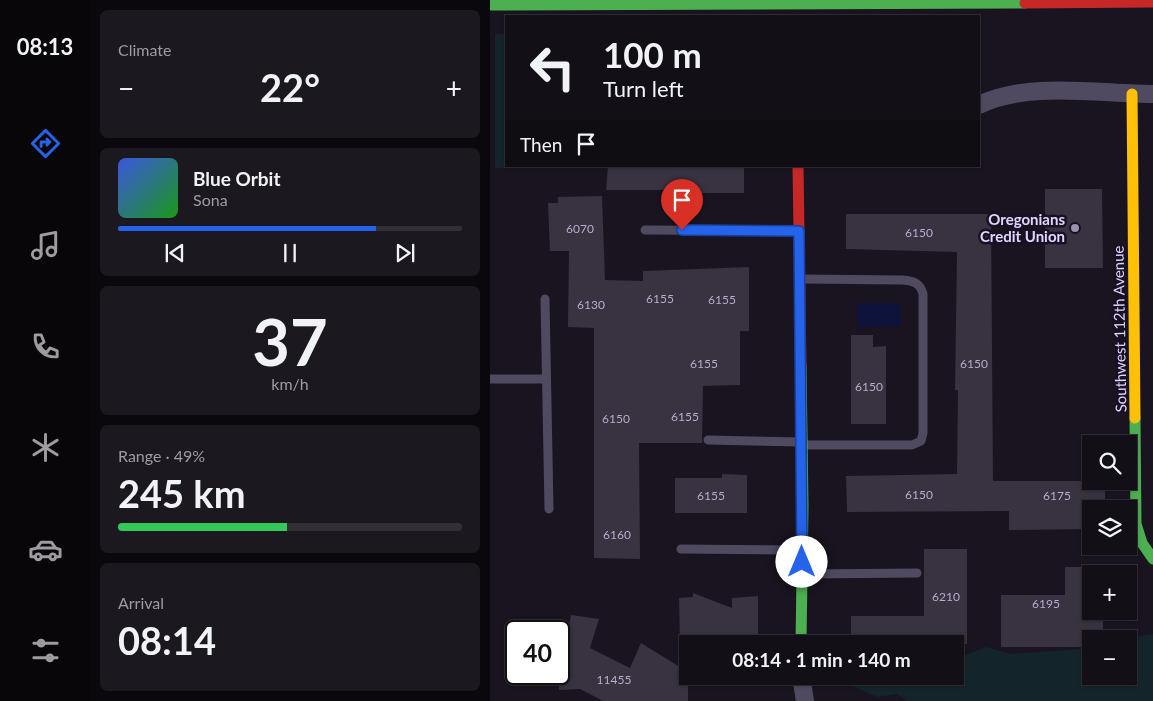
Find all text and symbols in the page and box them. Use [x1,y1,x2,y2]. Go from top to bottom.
text: 08:13 [17,33,73,60]
text: 100 m [603,33,702,75]
icon: left [520,35,585,100]
text: Climate [118,40,171,59]
text: 22° [260,64,320,110]
text: − [118,71,134,105]
text: + [446,71,462,105]
text: Turn left [603,75,684,102]
icon: directions [28,126,63,161]
icon: arrive [572,130,600,158]
text: Then [520,133,562,156]
text: Blue Orbit [193,167,281,190]
pin [661,179,703,230]
icon: arrive [668,186,696,214]
text: Sona [193,190,228,209]
place label: Oregonians Credit Union [980,210,1065,245]
house number: 6070 [566,221,594,236]
marker: Oregonians Credit Union [1069,222,1081,234]
house number: 6150 [905,225,933,240]
icon: music [28,228,63,263]
icon: previous [161,239,189,267]
icon: pause [276,239,304,267]
icon: next [391,239,419,267]
street label: Southwest 112th Avenue [1109,245,1129,413]
house number: 6155 [646,291,674,306]
house number: 6155 [708,292,736,307]
house number: 6130 [577,297,605,312]
text: 37 [252,302,328,380]
icon: phone [28,329,63,364]
house number: 6155 [690,356,718,371]
house number: 6150 [960,356,988,371]
text: km/h [271,374,309,393]
house number: 6150 [855,379,883,394]
house number: 6155 [671,409,699,424]
house number: 6150 [602,411,630,426]
icon: climate [28,430,63,465]
map controls [1082,435,1137,685]
button: search [1082,435,1137,490]
text: Range · 49% [118,446,205,465]
text: 245 km [118,470,246,516]
house number: 6150 [905,487,933,502]
house number: 6155 [697,488,725,503]
house number: 6175 [1043,488,1071,503]
button: layers [1082,500,1137,555]
house number: 6160 [603,527,631,542]
icon: car [28,532,63,567]
position arrow [775,535,827,587]
button: + [1082,565,1137,620]
house number: 6210 [932,589,960,604]
text: Arrival [118,593,164,612]
house number: 6195 [1032,596,1060,611]
text: 08:14 [118,617,216,663]
speed limit sign: 40 [505,620,570,685]
button: − [1082,630,1137,685]
icon: filters [28,633,63,668]
text: 08:14 · 1 min · 140 m [732,648,911,671]
house number: 11455 [597,672,631,687]

